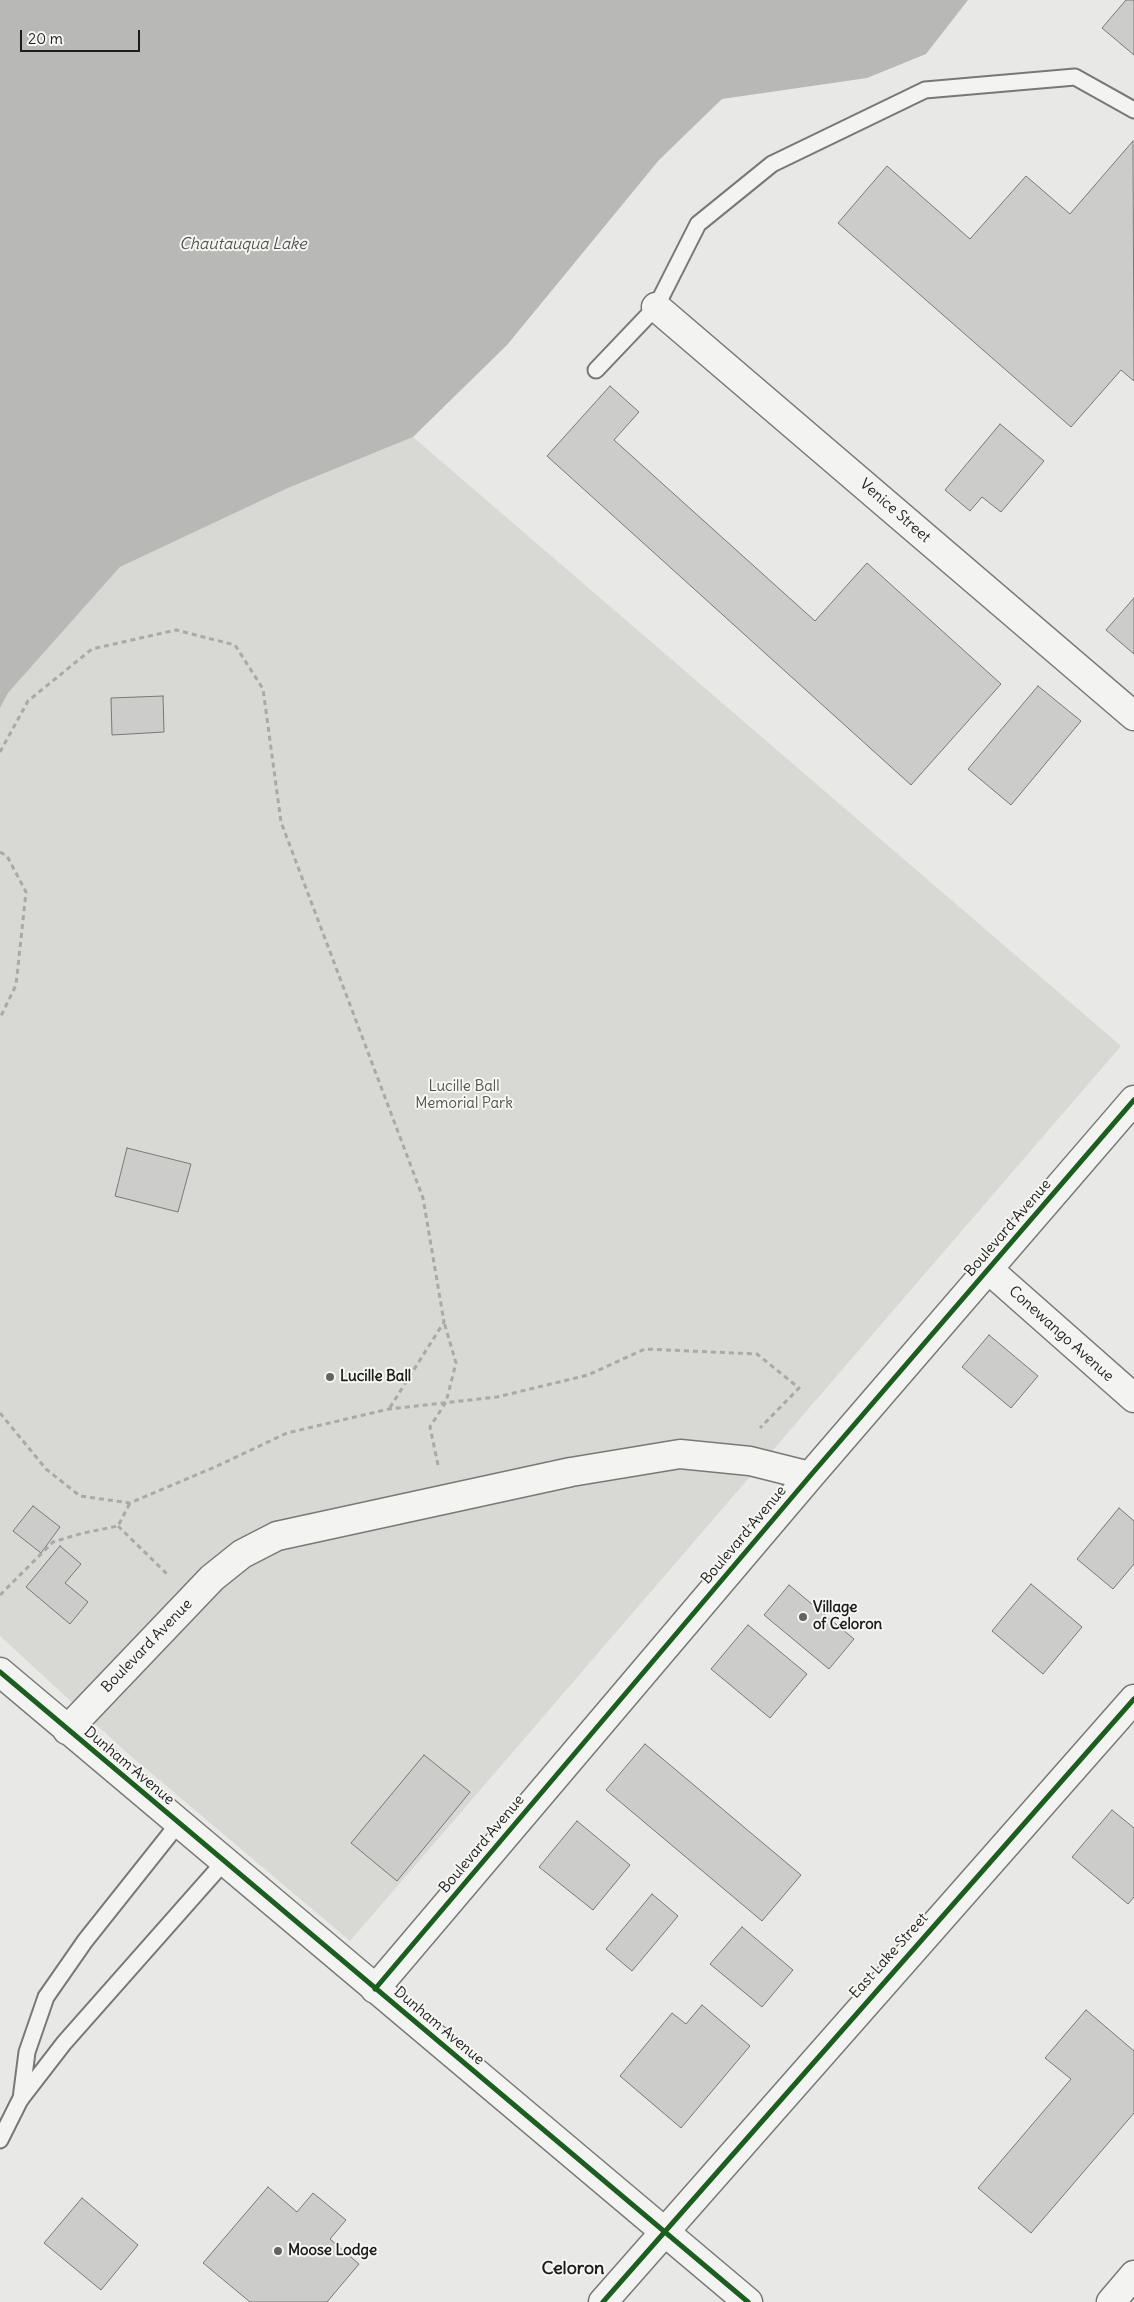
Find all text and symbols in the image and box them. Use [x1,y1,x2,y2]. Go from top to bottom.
scale bar [22,20,142,52]
text: 20 m [28,29,63,48]
water label: Chautauqua Lake [179,234,307,254]
street label: Venice Street [856,475,934,547]
park label: Lucille Ball Memorial Park [415,1078,513,1113]
street label: Boulevard Avenue [961,1176,1055,1280]
street label: Conewango Avenue [1005,1282,1117,1386]
place label: Lucille Ball [340,1368,411,1386]
marker: Lucille Ball [324,1371,336,1383]
street label: Boulevard Avenue [698,1482,790,1588]
street label: Boulevard Avenue [98,1596,196,1696]
place label: Village of Celoron [813,1599,882,1634]
marker: Village of Celoron [797,1611,809,1623]
street label: Dunham Avenue [80,1723,178,1809]
street label: Boulevard Avenue [436,1791,528,1897]
street label: East Lake Street [846,1910,932,2002]
street label: Dunham Avenue [390,1983,488,2069]
place label: Moose Lodge [288,2242,377,2260]
marker: Moose Lodge [272,2245,284,2257]
district label: Celoron [542,2258,604,2280]

